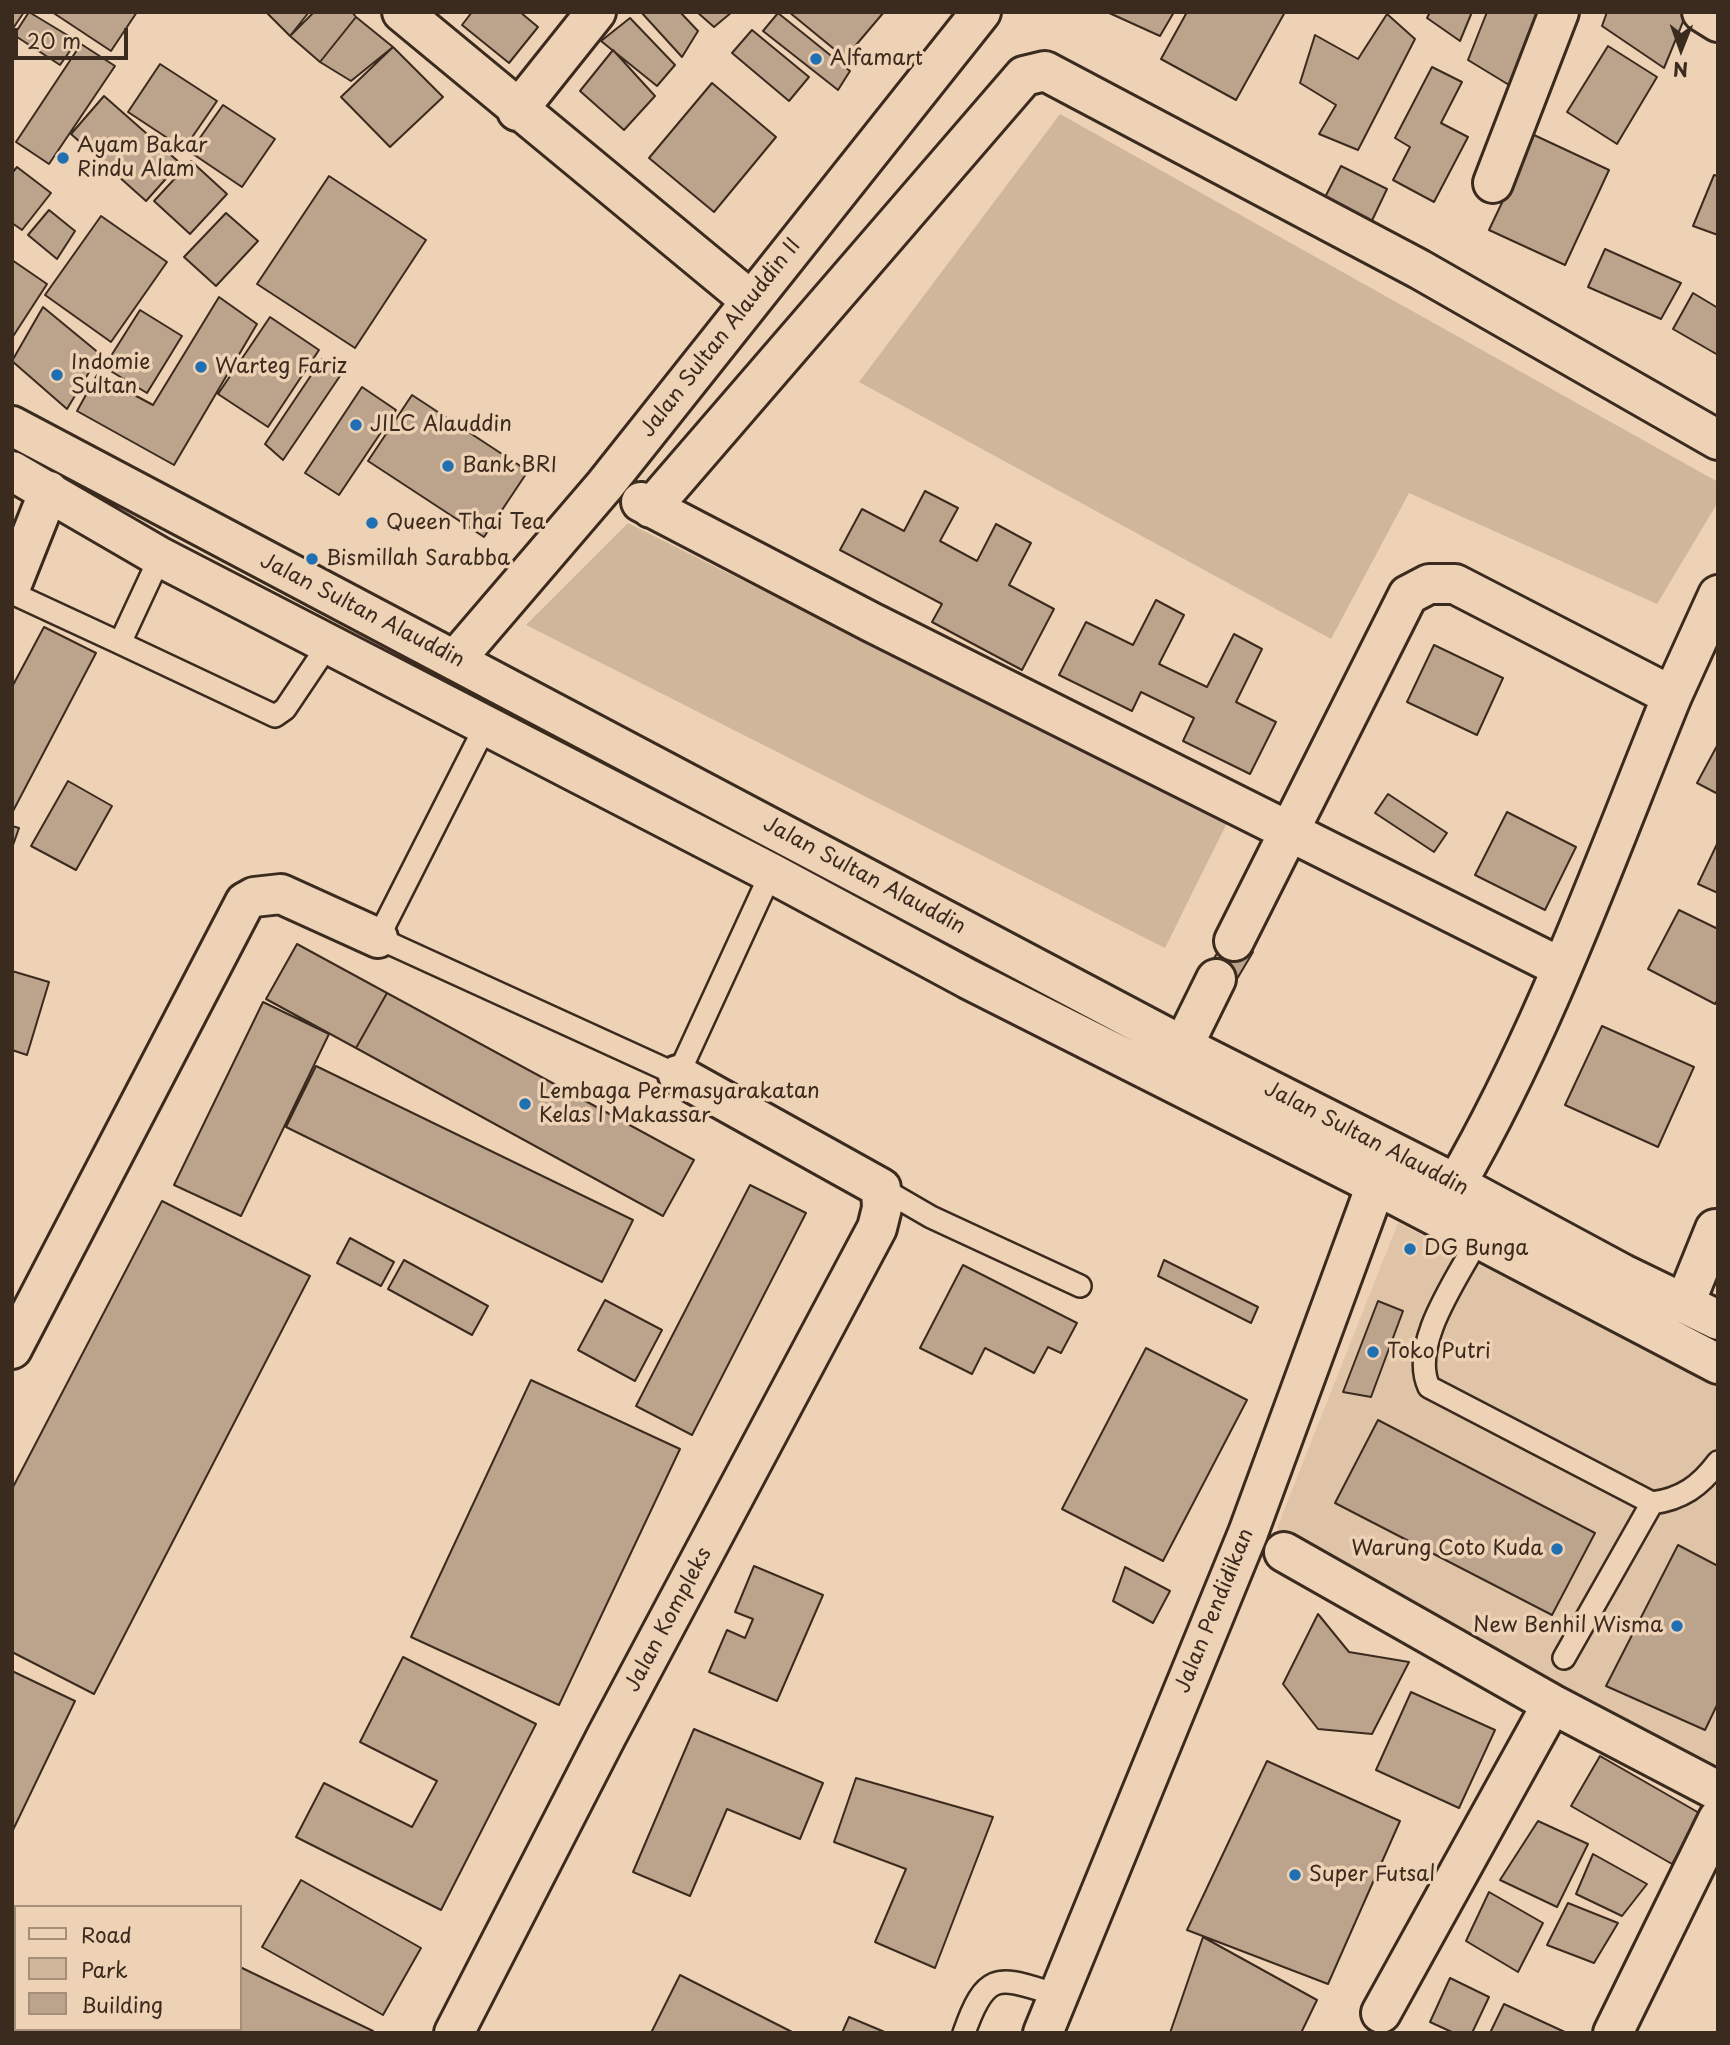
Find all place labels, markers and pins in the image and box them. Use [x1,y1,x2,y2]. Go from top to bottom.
place label: Alfamart [830,46,923,72]
marker: Alfamart [808,51,824,67]
place label: Ayam Bakar Rindu Alam [77,133,208,183]
marker: Ayam Bakar Rindu Alam [55,150,71,166]
place label: Indomie Sultan [71,350,150,400]
place label: Warteg Fariz [215,354,347,380]
marker: Warteg Fariz [193,359,209,375]
marker: Indomie Sultan [49,367,65,383]
place label: JILC Alauddin [370,412,512,438]
marker: JILC Alauddin [348,417,364,433]
place label: Bank BRI [462,453,557,479]
marker: Bank BRI [440,458,456,474]
place label: Queen Thai Tea [386,510,545,536]
marker: Queen Thai Tea [364,515,380,531]
place label: Bismillah Sarabba [326,546,510,572]
marker: Bismillah Sarabba [304,551,320,567]
place label: Lembaga Permasyarakatan Kelas I Makassar [539,1079,820,1129]
marker: Lembaga Permasyarakatan Kelas I Makassar [517,1096,533,1112]
place label: DG Bunga [1424,1236,1528,1262]
marker: DG Bunga [1402,1241,1418,1257]
place label: Toko Putri [1387,1339,1491,1365]
marker: Toko Putri [1365,1344,1381,1360]
place label: Warung Coto Kuda [1352,1536,1543,1562]
marker: Warung Coto Kuda [1549,1541,1565,1557]
place label: New Benhil Wisma [1473,1613,1663,1639]
marker: New Benhil Wisma [1669,1618,1685,1634]
place label: Super Futsal [1309,1862,1435,1888]
marker: Super Futsal [1287,1867,1303,1883]

